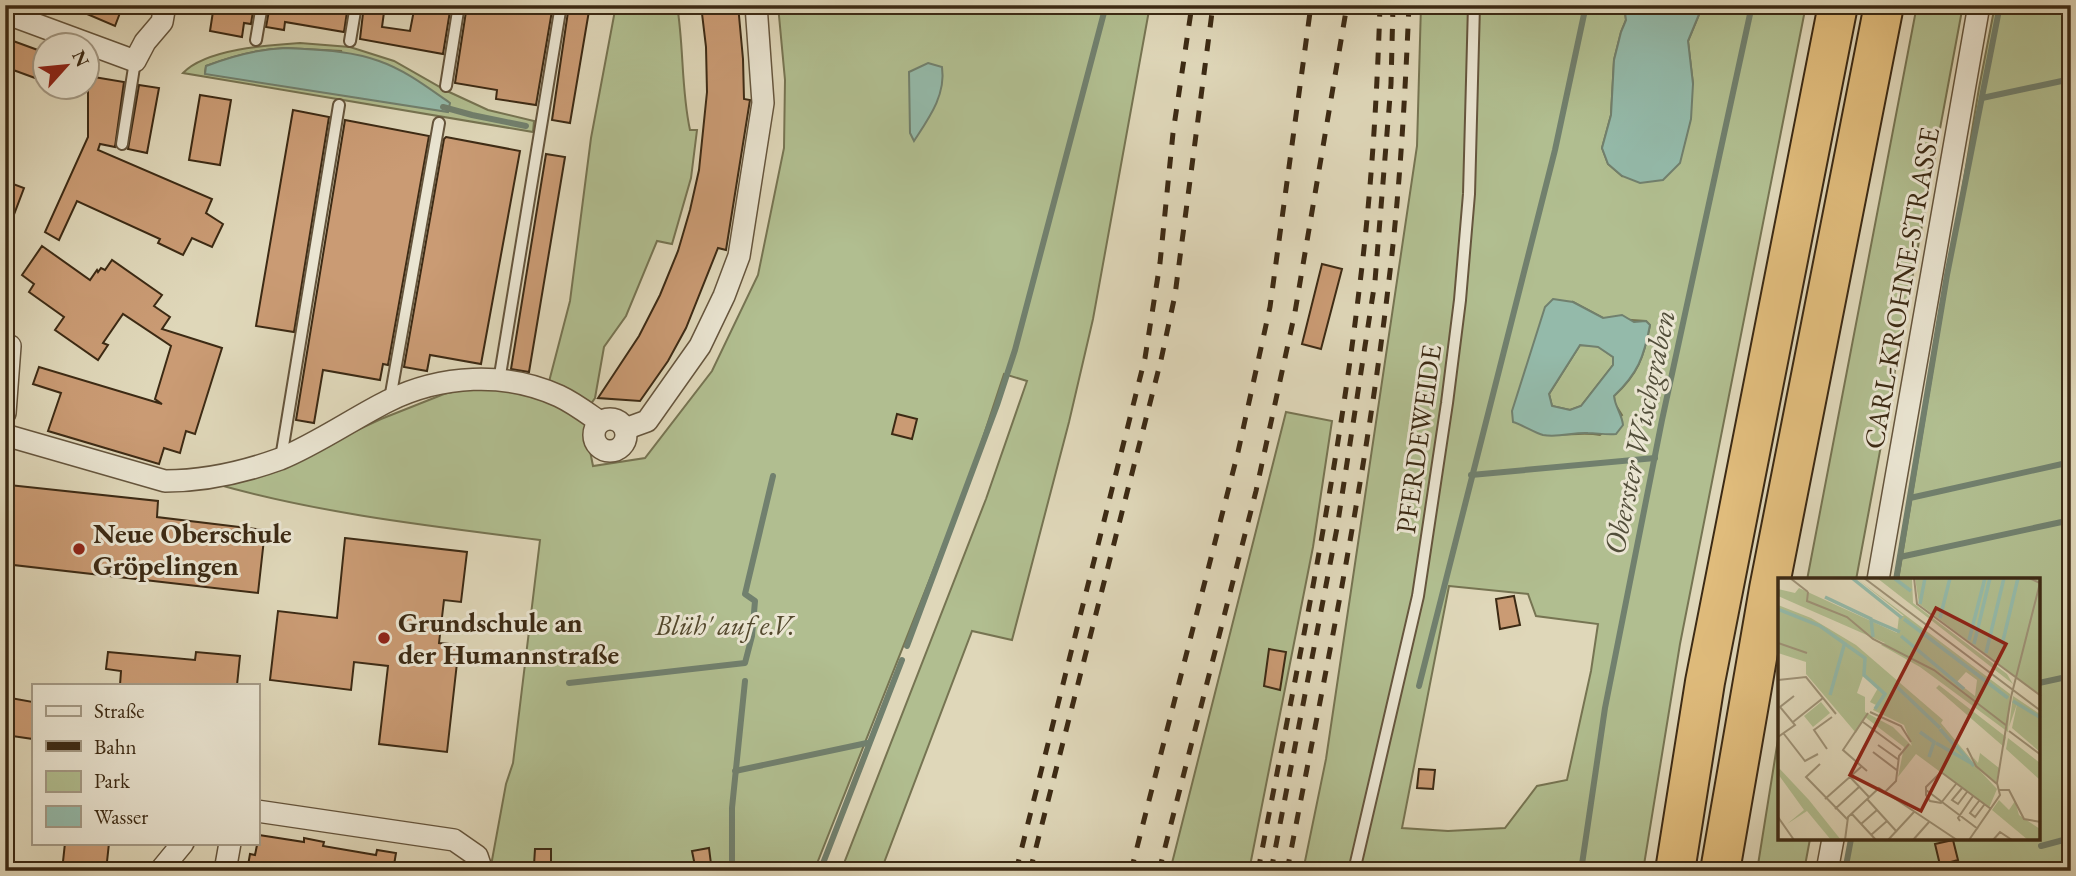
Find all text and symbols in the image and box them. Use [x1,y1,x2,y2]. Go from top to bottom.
north arrow [32,32,102,102]
text: N [66,46,96,72]
street label: CARL-KROHNE-STRASSE [1855,124,1947,452]
water label: Oberster Wischgraben [1594,306,1684,558]
street label: PFERDEWEIDE [1387,342,1449,536]
place label: Neue Oberschule Gröpelingen [93,515,292,583]
marker: Neue Oberschule Gröpelingen [71,541,87,557]
inset map [1778,578,2041,841]
place label: Grundschule an der Humannstraße [398,604,619,672]
park label: Blüh' auf e.V. [654,607,796,643]
marker: Grundschule an der Humannstraße [376,630,392,646]
legend [32,684,259,844]
text: Straße [94,697,145,724]
text: Bahn [94,733,137,760]
text: Park [94,767,131,794]
text: Wasser [94,803,148,830]

